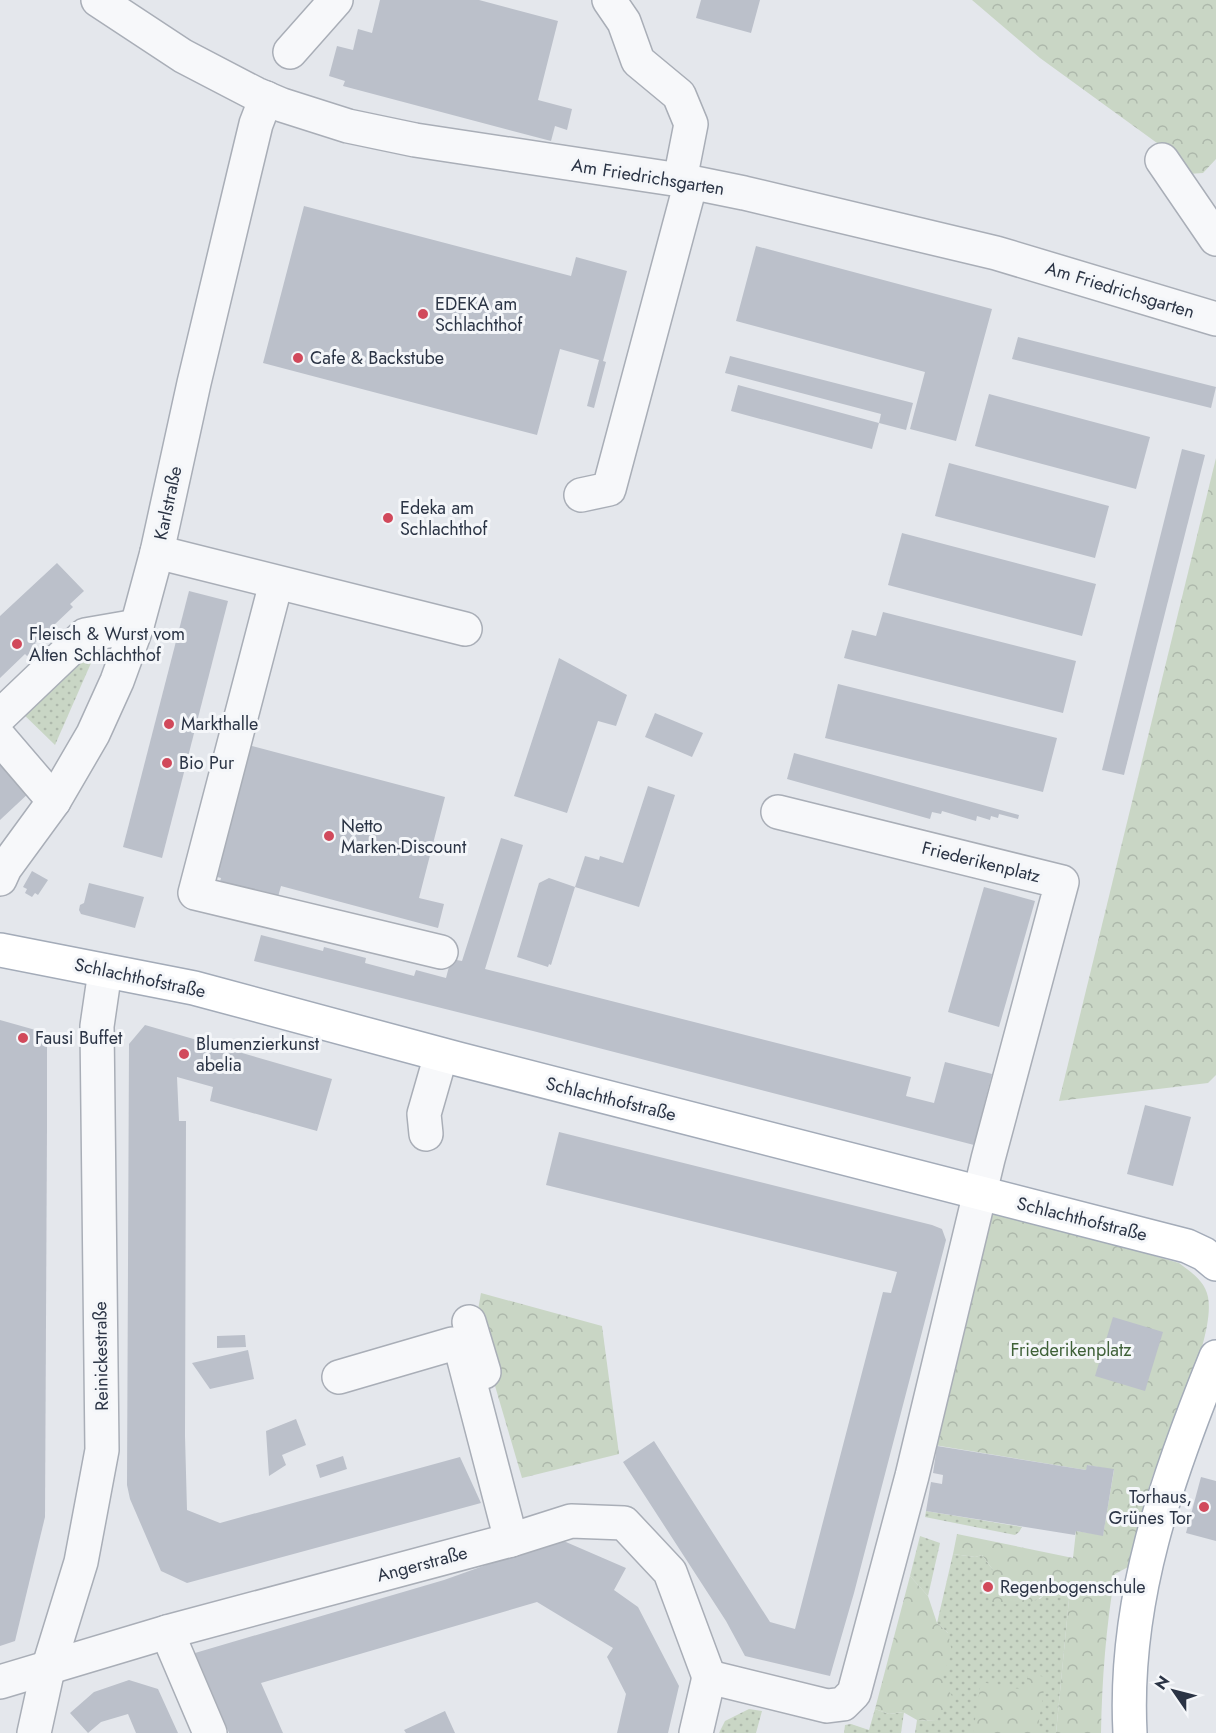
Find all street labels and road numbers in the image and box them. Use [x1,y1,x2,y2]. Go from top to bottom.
street label: Am Friedrichsgarten [570,152,726,202]
street label: Am Friedrichsgarten [1042,255,1198,325]
street label: Karlstraße [147,464,189,542]
street label: Friederikenplatz [919,835,1044,889]
street label: Schlachthofstraße [72,951,208,1005]
street label: Schlachthofstraße [543,1070,679,1128]
street label: Schlachthofstraße [1014,1190,1150,1248]
street label: Reinickestraße [87,1301,115,1411]
street label: Angerstraße [374,1539,470,1589]

